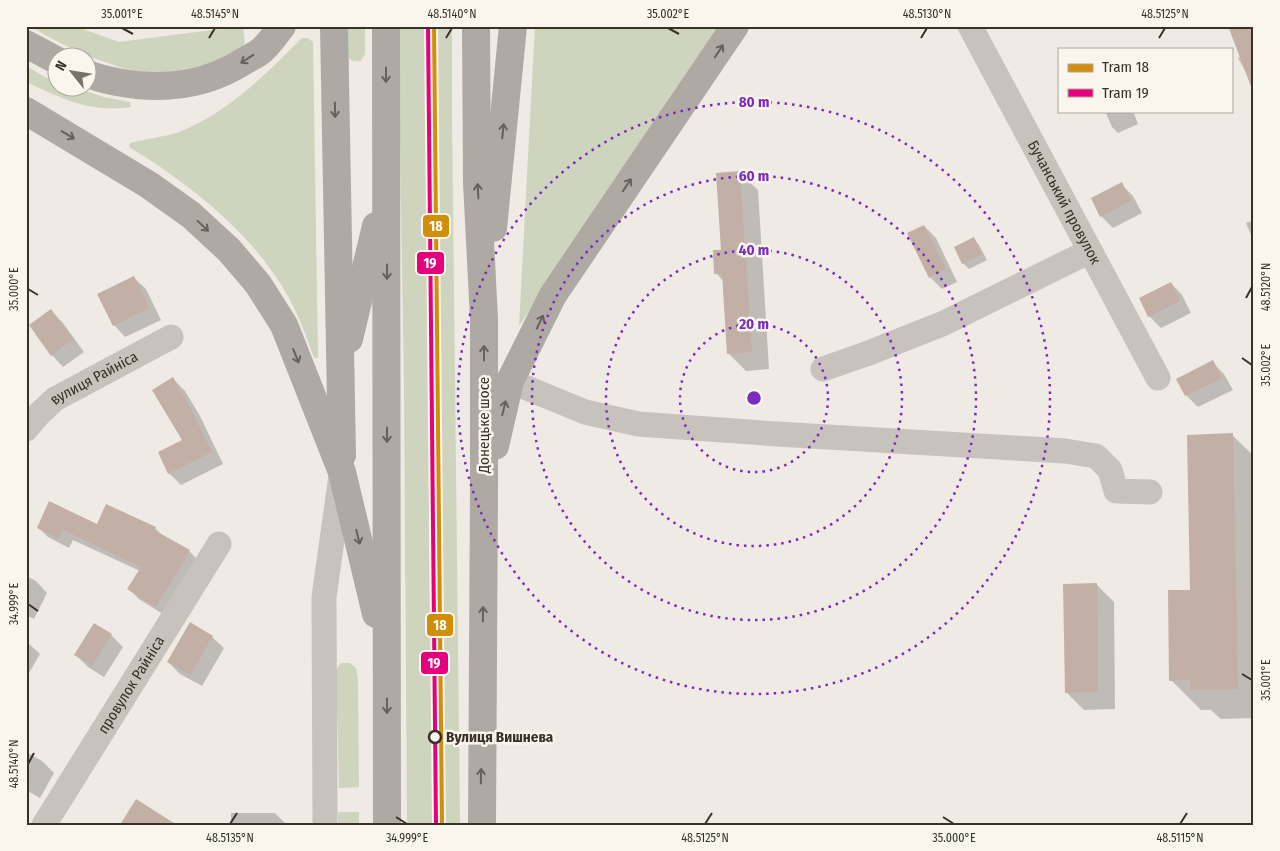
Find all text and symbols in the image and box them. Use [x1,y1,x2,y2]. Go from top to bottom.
text: 35.001°E [101,7,143,21]
text: 48.5145°N [191,7,239,21]
text: 48.5140°N [427,7,477,21]
text: 35.002°E [647,7,689,21]
text: 48.5130°N [903,7,951,21]
text: 48.5125°N [1141,7,1189,21]
one-way arrow [714,44,724,58]
north arrow [48,48,98,98]
legend [1058,48,1232,112]
one-way arrow [240,54,254,65]
text: N [52,58,71,74]
text: Tram 18 [1102,58,1149,76]
one-way arrow [381,66,391,83]
text: Tram 19 [1102,84,1149,102]
text: 80 m [739,93,769,111]
one-way arrow [331,102,340,118]
one-way arrow [498,123,508,139]
one-way arrow [61,131,75,141]
street label: Бучанський провулок [1024,137,1105,267]
text: 60 m [739,167,769,185]
one-way arrow [623,179,633,193]
one-way arrow [473,183,482,199]
line badge: 18 [422,214,450,238]
text: 18 [429,218,443,235]
one-way arrow [197,220,209,232]
text: 40 m [739,241,769,259]
line badge: 19 [416,251,445,275]
text: 19 [423,255,437,272]
text: 48.5120°N [1259,263,1273,311]
one-way arrow [382,264,392,280]
text: 35.000°E [7,267,21,311]
one-way arrow [536,315,545,330]
text: 20 m [738,315,769,333]
text: 35.002°E [1259,344,1273,386]
one-way arrow [479,345,489,362]
street label: вулиця Райніса [46,347,141,408]
one-way arrow [292,348,302,363]
street label: Донецьке шосе [475,377,493,474]
centre of rings [745,389,763,407]
one-way arrow [500,400,509,416]
one-way arrow [382,426,392,443]
one-way arrow [354,528,363,544]
text: 34.999°E [7,583,21,625]
one-way arrow [478,606,488,622]
line badge: 18 [426,613,454,637]
text: 18 [433,617,447,634]
street label: провулок Райніса [94,633,168,737]
line badge: 19 [420,651,449,675]
text: 19 [427,655,441,672]
text: 35.001°E [1259,659,1273,701]
one-way arrow [382,698,392,714]
place label: Вулиця Вишнева [446,728,554,746]
marker: Вулиця Вишнева [428,730,442,744]
text: 48.5140°N [7,739,21,789]
one-way arrow [476,768,486,784]
text: 48.5135°N [206,831,254,845]
text: 34.999°E [386,831,428,845]
text: 48.5125°N [681,831,729,845]
text: 35.000°E [932,831,976,845]
text: 48.5115°N [1157,831,1203,845]

